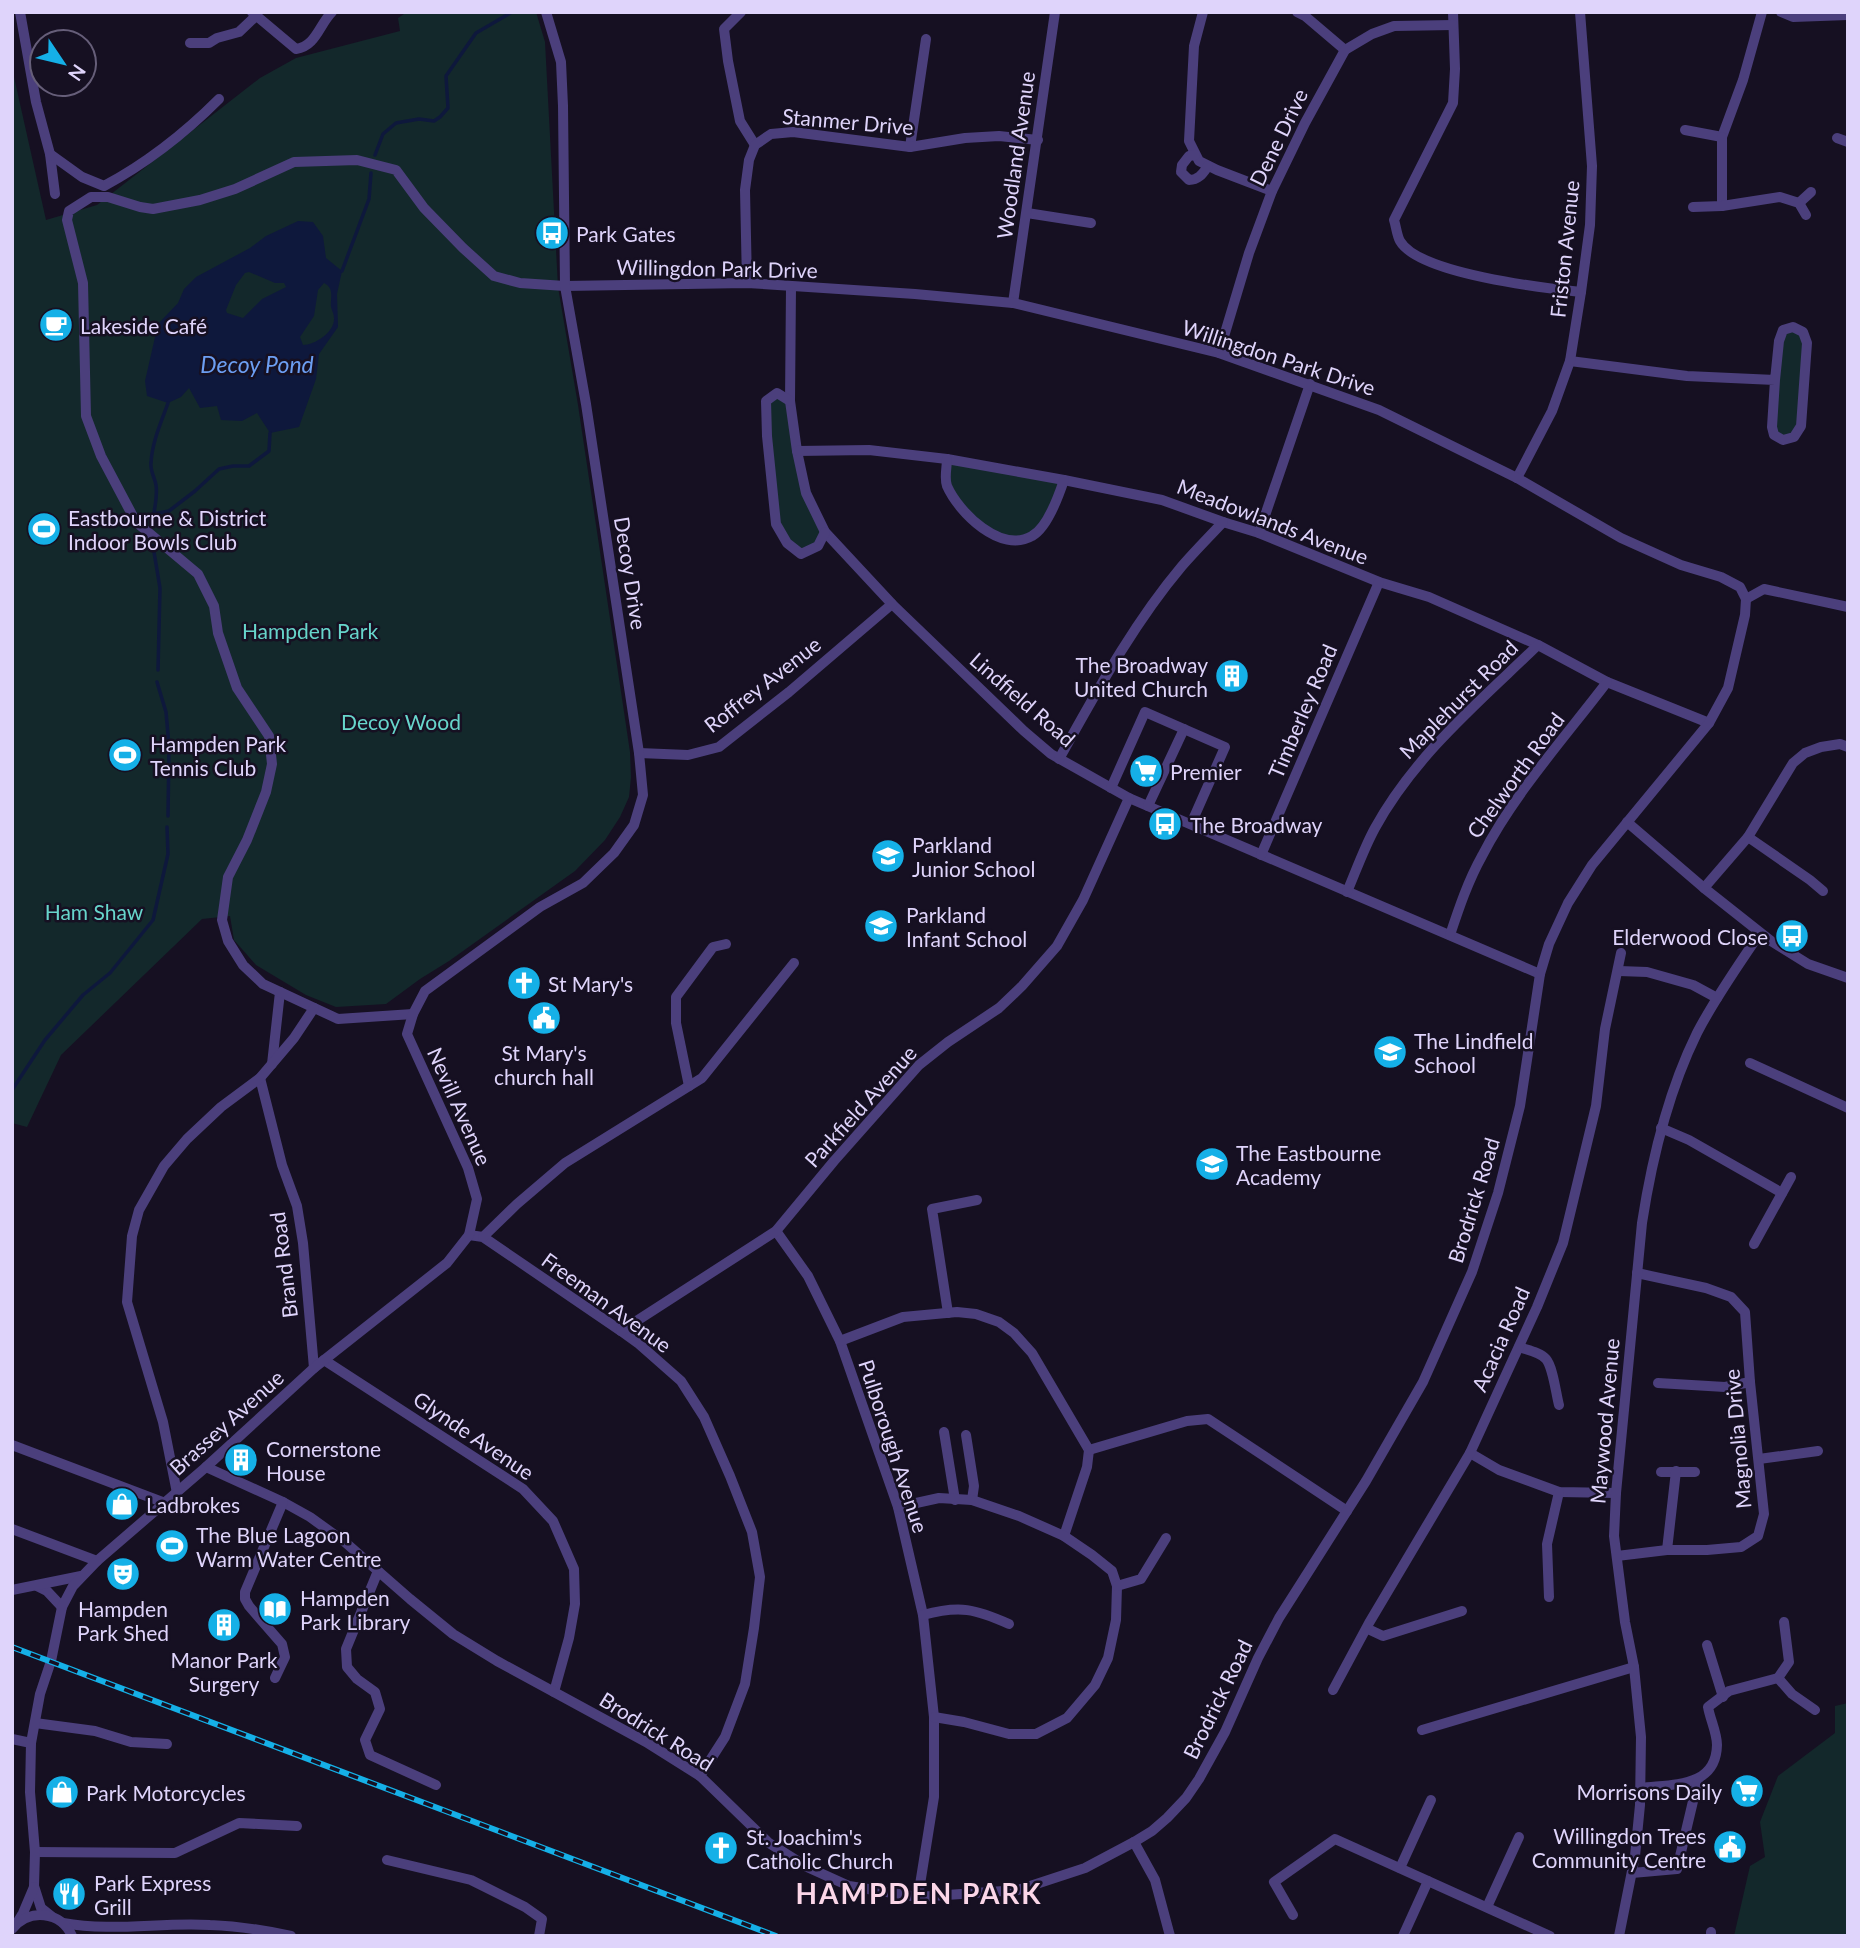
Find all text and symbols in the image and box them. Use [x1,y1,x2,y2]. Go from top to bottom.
north arrow [28,28,98,98]
text: N [64,60,91,86]
street label: Woodland Avenue [991,69,1039,241]
street label: Dene Drive [1244,84,1312,190]
street label: Stanmer Drive [781,103,915,139]
street label: Friston Avenue [1544,179,1584,319]
bus stop icon: Park Gates [533,214,571,252]
place label: Park Gates [576,221,676,246]
street label: Willingdon Park Drive [616,254,818,282]
cafe icon: Lakeside Café [37,306,75,344]
place label: Lakeside Café [80,313,207,338]
street label: Willingdon Park Drive [1179,314,1379,400]
water label: Decoy Pond [200,350,314,378]
street label: Meadowlands Avenue [1174,473,1372,569]
place label: Eastbourne & District Indoor Bowls Club [68,505,267,554]
sports icon: Eastbourne & District Indoor Bowls Club [25,510,63,548]
street label: Decoy Drive [610,515,652,631]
park label: Hampden Park [242,618,378,643]
street label: Roffrey Avenue [699,631,825,737]
street label: Maplehurst Road [1394,635,1522,763]
street label: Timberley Road [1263,640,1341,782]
street label: Lindfield Road [965,647,1081,751]
place label: The Broadway United Church [1074,652,1208,701]
building icon: The Broadway United Church [1213,657,1251,695]
street label: Chelworth Road [1461,707,1569,843]
park label: Decoy Wood [341,709,461,734]
place label: Hampden Park Tennis Club [150,731,286,780]
sports icon: Hampden Park Tennis Club [106,736,144,774]
supermarket icon: Premier [1127,752,1165,790]
place label: Premier [1170,759,1242,784]
bus stop icon: The Broadway [1146,805,1184,843]
place label: The Broadway [1190,812,1323,837]
place label: Parkland Junior School [912,832,1035,881]
school or university icon: Parkland Junior School [869,837,907,875]
park label: Ham Shaw [45,899,144,924]
place label: Parkland Infant School [906,902,1027,951]
school or university icon: Parkland Infant School [862,907,900,945]
bus stop icon: Elderwood Close [1773,917,1811,955]
place label: Elderwood Close [1612,924,1768,949]
church icon: St Mary's [505,964,543,1002]
place label: St Mary's [548,971,633,996]
public building icon: St Mary's church hall [525,999,563,1037]
place label: The Lindfield School [1414,1028,1534,1077]
school or university icon: The Lindfield School [1371,1033,1409,1071]
place label: St Mary's church hall [494,1040,594,1089]
street label: Parkfield Avenue [799,1040,921,1172]
street label: Nevill Avenue [423,1043,497,1169]
street label: Brodrick Road [1442,1134,1504,1266]
place label: The Eastbourne Academy [1236,1140,1381,1189]
school or university icon: The Eastbourne Academy [1193,1145,1231,1183]
street label: Brand Road [264,1211,302,1319]
street label: Freeman Avenue [537,1247,677,1357]
street label: Acacia Road [1466,1283,1534,1395]
street label: Maywood Avenue [1584,1337,1624,1505]
street label: Pulborough Avenue [854,1356,934,1536]
street label: Brassey Avenue [164,1364,288,1480]
street label: Magnolia Drive [1718,1368,1756,1510]
street label: Glynde Avenue [409,1386,539,1484]
place label: Cornerstone House [266,1436,381,1485]
building icon: Cornerstone House [222,1441,260,1479]
shop icon: Ladbrokes [103,1485,141,1523]
place label: Ladbrokes [146,1492,240,1517]
place label: The Blue Lagoon Warm Water Centre [196,1522,381,1571]
sports icon: The Blue Lagoon Warm Water Centre [153,1527,191,1565]
theatre icon: Hampden Park Shed [104,1555,142,1593]
place label: Hampden Park Library [300,1585,411,1634]
library icon: Hampden Park Library [256,1590,294,1628]
place label: Hampden Park Shed [77,1596,169,1645]
building icon: Manor Park Surgery [205,1606,243,1644]
street label: Brodrick Road [1177,1635,1257,1763]
place label: Manor Park Surgery [171,1647,278,1696]
street label: Brodrick Road [595,1686,719,1776]
supermarket icon: Morrisons Daily [1728,1772,1766,1810]
shop icon: Park Motorcycles [43,1773,81,1811]
place label: Morrisons Daily [1576,1779,1722,1804]
place label: Park Motorcycles [86,1780,246,1805]
place label: Willingdon Trees Community Centre [1532,1823,1706,1872]
place label: St. Joachim's Catholic Church [746,1824,893,1873]
public building icon: Willingdon Trees Community Centre [1711,1828,1749,1866]
church icon: St. Joachim's Catholic Church [702,1829,740,1867]
place label: Park Express Grill [94,1870,211,1919]
restaurant icon: Park Express Grill [50,1875,88,1913]
district label: HAMPDEN PARK [795,1876,1043,1910]

